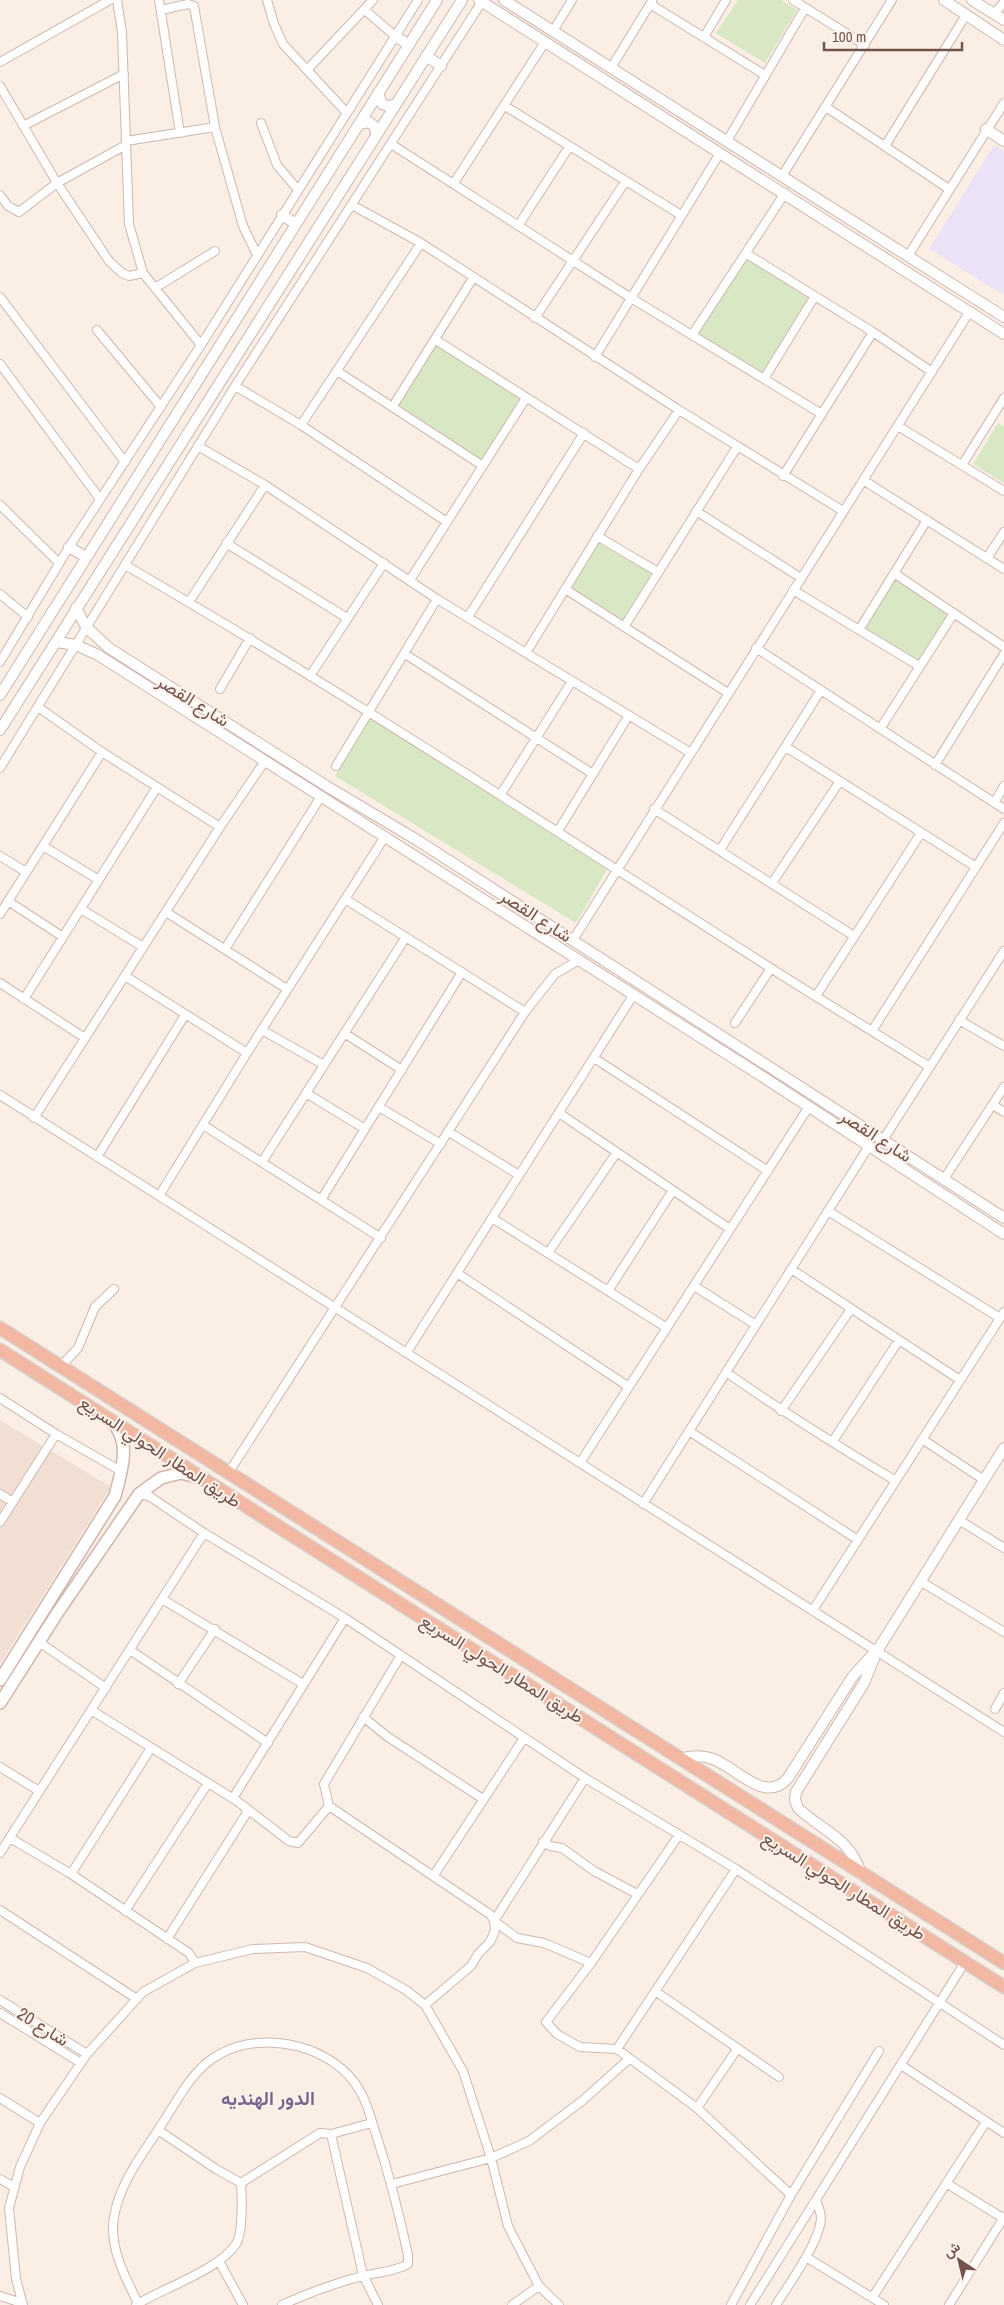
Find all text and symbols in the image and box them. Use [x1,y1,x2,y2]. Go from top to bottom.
scale bar [824,20,962,52]
text: 100 m [832,26,866,47]
street label: شارع القصر [151,668,234,733]
street label: شارع القصر [495,882,577,948]
street label: شارع القصر [835,1102,917,1168]
street label: طريق المطار الحولي السريع [73,1390,246,1516]
street label: طريق المطار الحولي السريع [414,1608,589,1732]
street label: طريق المطار الحولي السريع [756,1825,931,1949]
street label: شارع 20 [13,2001,74,2052]
district label: الدور الهنديه [221,2085,315,2111]
north arrow [934,2235,984,2285]
text: ش [939,2237,964,2262]

